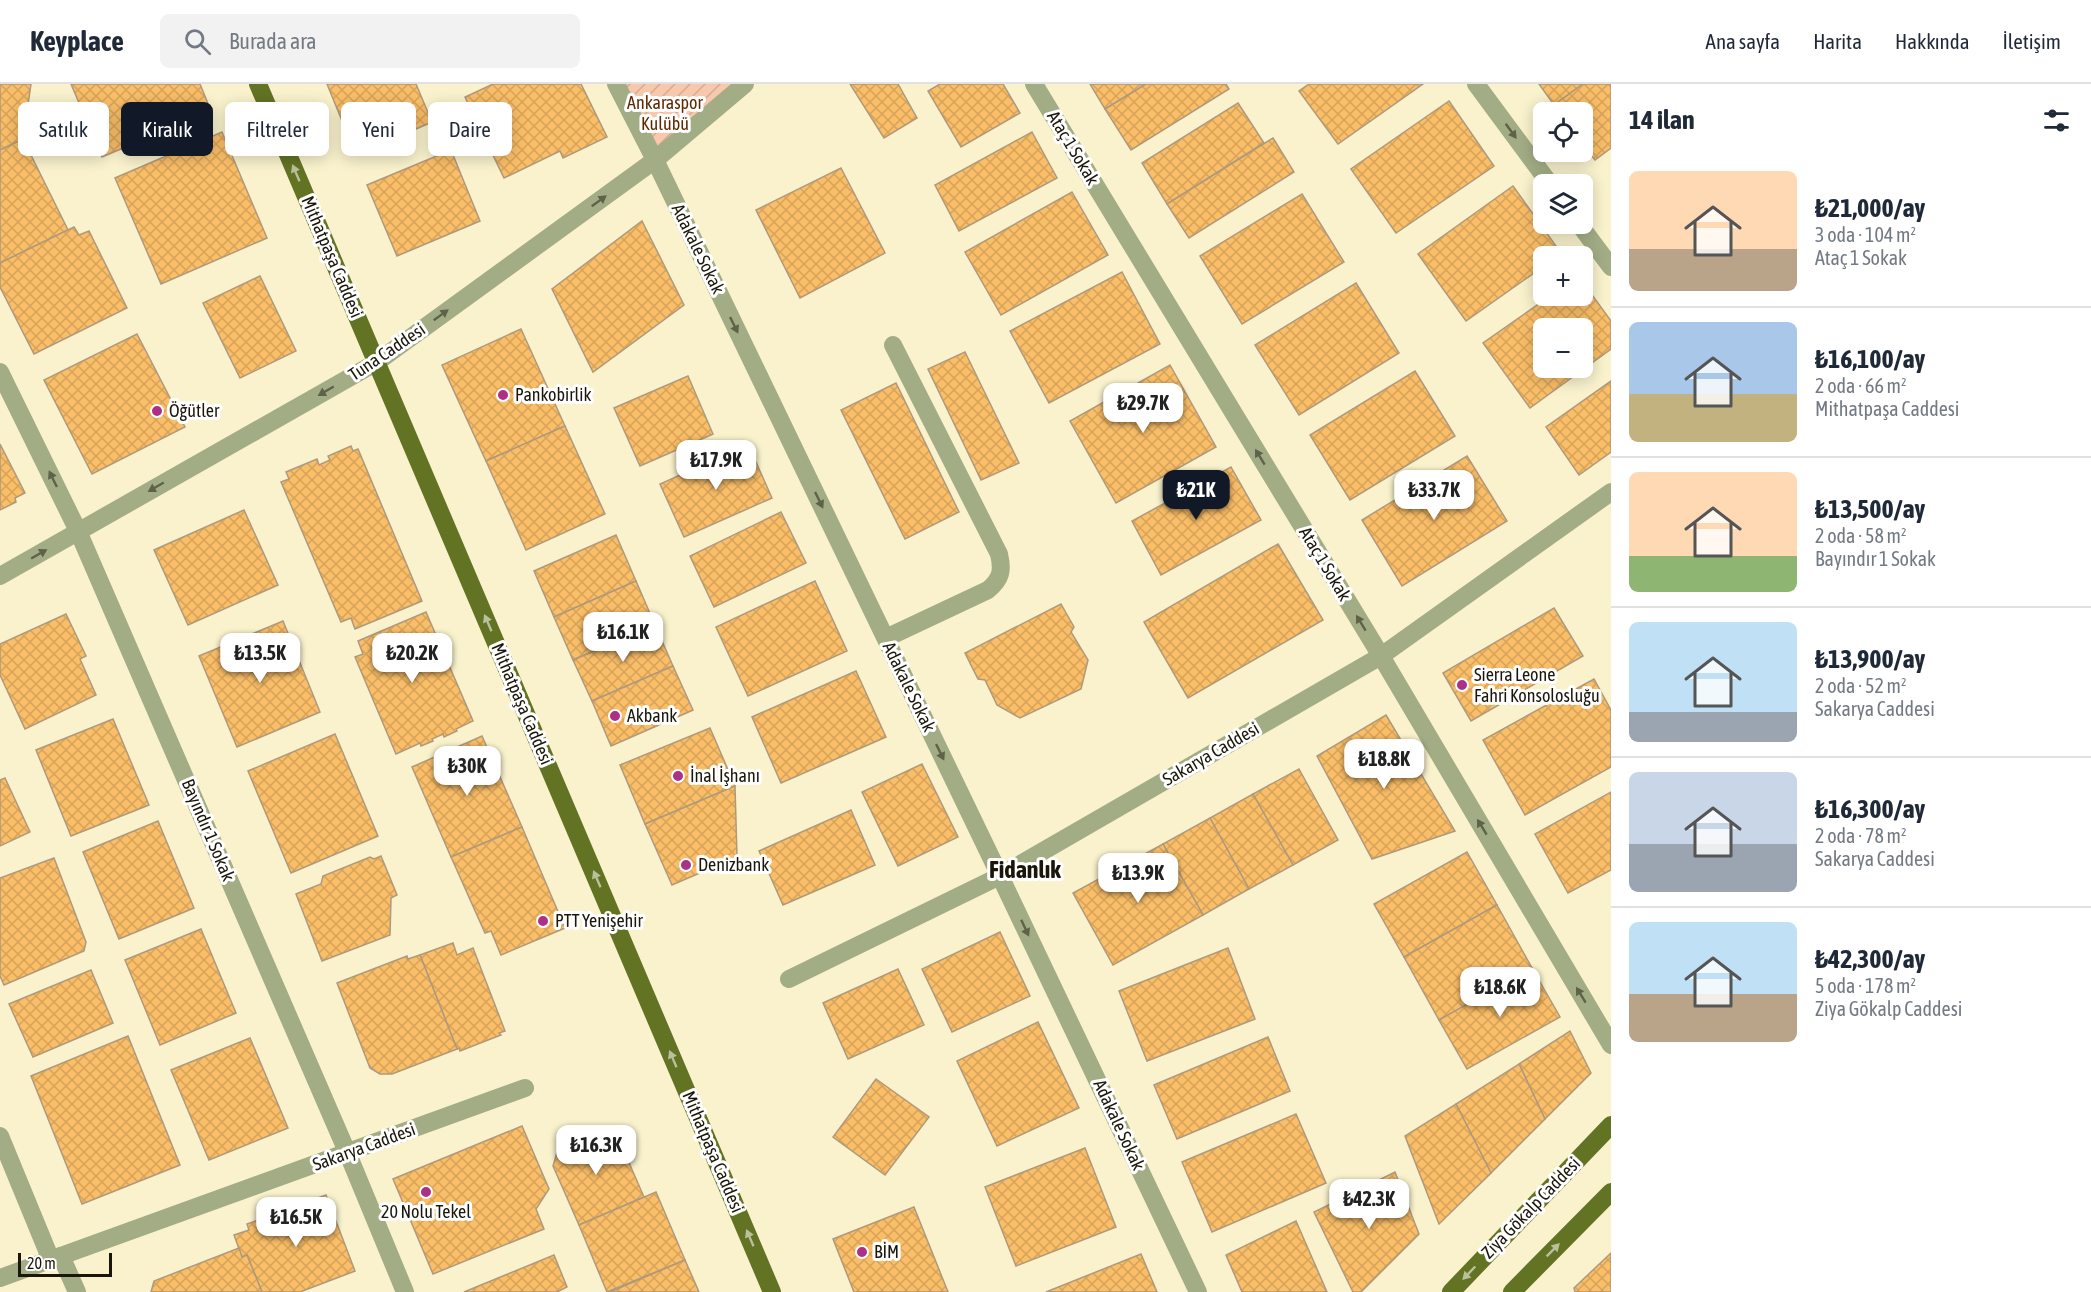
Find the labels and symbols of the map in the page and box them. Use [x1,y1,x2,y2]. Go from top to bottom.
park label: Ankaraspor Kulübü [627,92,704,134]
street label: Ataç 1 Sokak [1043,107,1104,189]
one-way arrow [1505,123,1517,139]
one-way arrow [291,164,300,182]
street label: Mithatpaşa Caddesi [297,193,368,321]
one-way arrow [591,195,607,207]
street label: Adakale Sokak [668,200,729,297]
one-way arrow [432,309,448,321]
one-way arrow [730,316,739,333]
street label: Tuna Caddesi [345,318,429,385]
pin: ₺29.7K [1094,383,1192,434]
place label: Pankobirlik [515,384,591,405]
one-way arrow [317,386,334,396]
marker: Pankobirlik [496,388,510,402]
place label: Öğütler [169,400,220,421]
marker: Öğütler [150,404,164,418]
pin: ₺17.9K [667,440,765,491]
one-way arrow [1254,449,1265,465]
one-way arrow [48,470,57,487]
pin: ₺21K [1160,470,1232,521]
pin: ₺33.7K [1385,470,1483,521]
one-way arrow [147,482,164,492]
one-way arrow [815,492,824,509]
street label: Ataç 1 Sokak [1295,523,1356,605]
one-way arrow [31,548,47,559]
pin: ₺16.1K [574,612,672,663]
one-way arrow [483,614,492,631]
one-way arrow [1356,615,1367,632]
pin: ₺13.5K [211,633,309,684]
pin: ₺20.2K [363,633,461,684]
street label: Adakale Sokak [879,638,940,735]
street label: Mithatpaşa Caddesi [487,640,558,768]
place label: Sierra Leone Fahri Konsolosluğu [1474,664,1600,706]
marker: Sierra Leone Fahri Konsolosluğu [1455,678,1469,692]
place label: Akbank [627,705,677,726]
marker: Akbank [608,709,622,723]
street label: Sakarya Caddesi [1159,718,1263,790]
pin: ₺18.8K [1335,739,1433,790]
one-way arrow [936,743,945,760]
pin: ₺30K [431,746,503,797]
place label: İnal İşhanı [690,765,760,786]
marker: İnal İşhanı [671,769,685,783]
street label: Bayındır 1 Sokak [178,776,239,884]
one-way arrow [1477,818,1487,835]
pin: ₺13.9K [1089,853,1187,904]
place label: Denizbank [698,854,769,875]
district label: Fidanlık [989,856,1061,883]
marker: Denizbank [679,858,693,872]
one-way arrow [592,870,602,888]
place label: PTT Yenişehir [555,910,643,931]
marker: PTT Yenişehir [536,914,550,928]
one-way arrow [1020,919,1029,936]
pin: ₺18.6K [1451,967,1549,1018]
one-way arrow [1576,987,1587,1003]
one-way arrow [668,1049,678,1067]
street label: Adakale Sokak [1089,1076,1150,1173]
street label: Mithatpaşa Caddesi [678,1088,749,1216]
street label: Sakarya Caddesi [310,1118,418,1175]
pin: ₺16.3K [547,1125,645,1176]
street label: Ziya Gökalp Caddesi [1477,1153,1584,1263]
pin: ₺42.3K [1320,1179,1418,1230]
marker: 20 Nolu Tekel [419,1185,433,1199]
pin: ₺16.5K [247,1197,345,1248]
place label: 20 Nolu Tekel [381,1201,471,1222]
one-way arrow [745,1230,754,1247]
place label: BİM [874,1241,899,1262]
one-way arrow [1545,1244,1559,1258]
marker: BİM [855,1245,869,1259]
scale bar [18,1250,112,1278]
one-way arrow [1462,1266,1476,1281]

